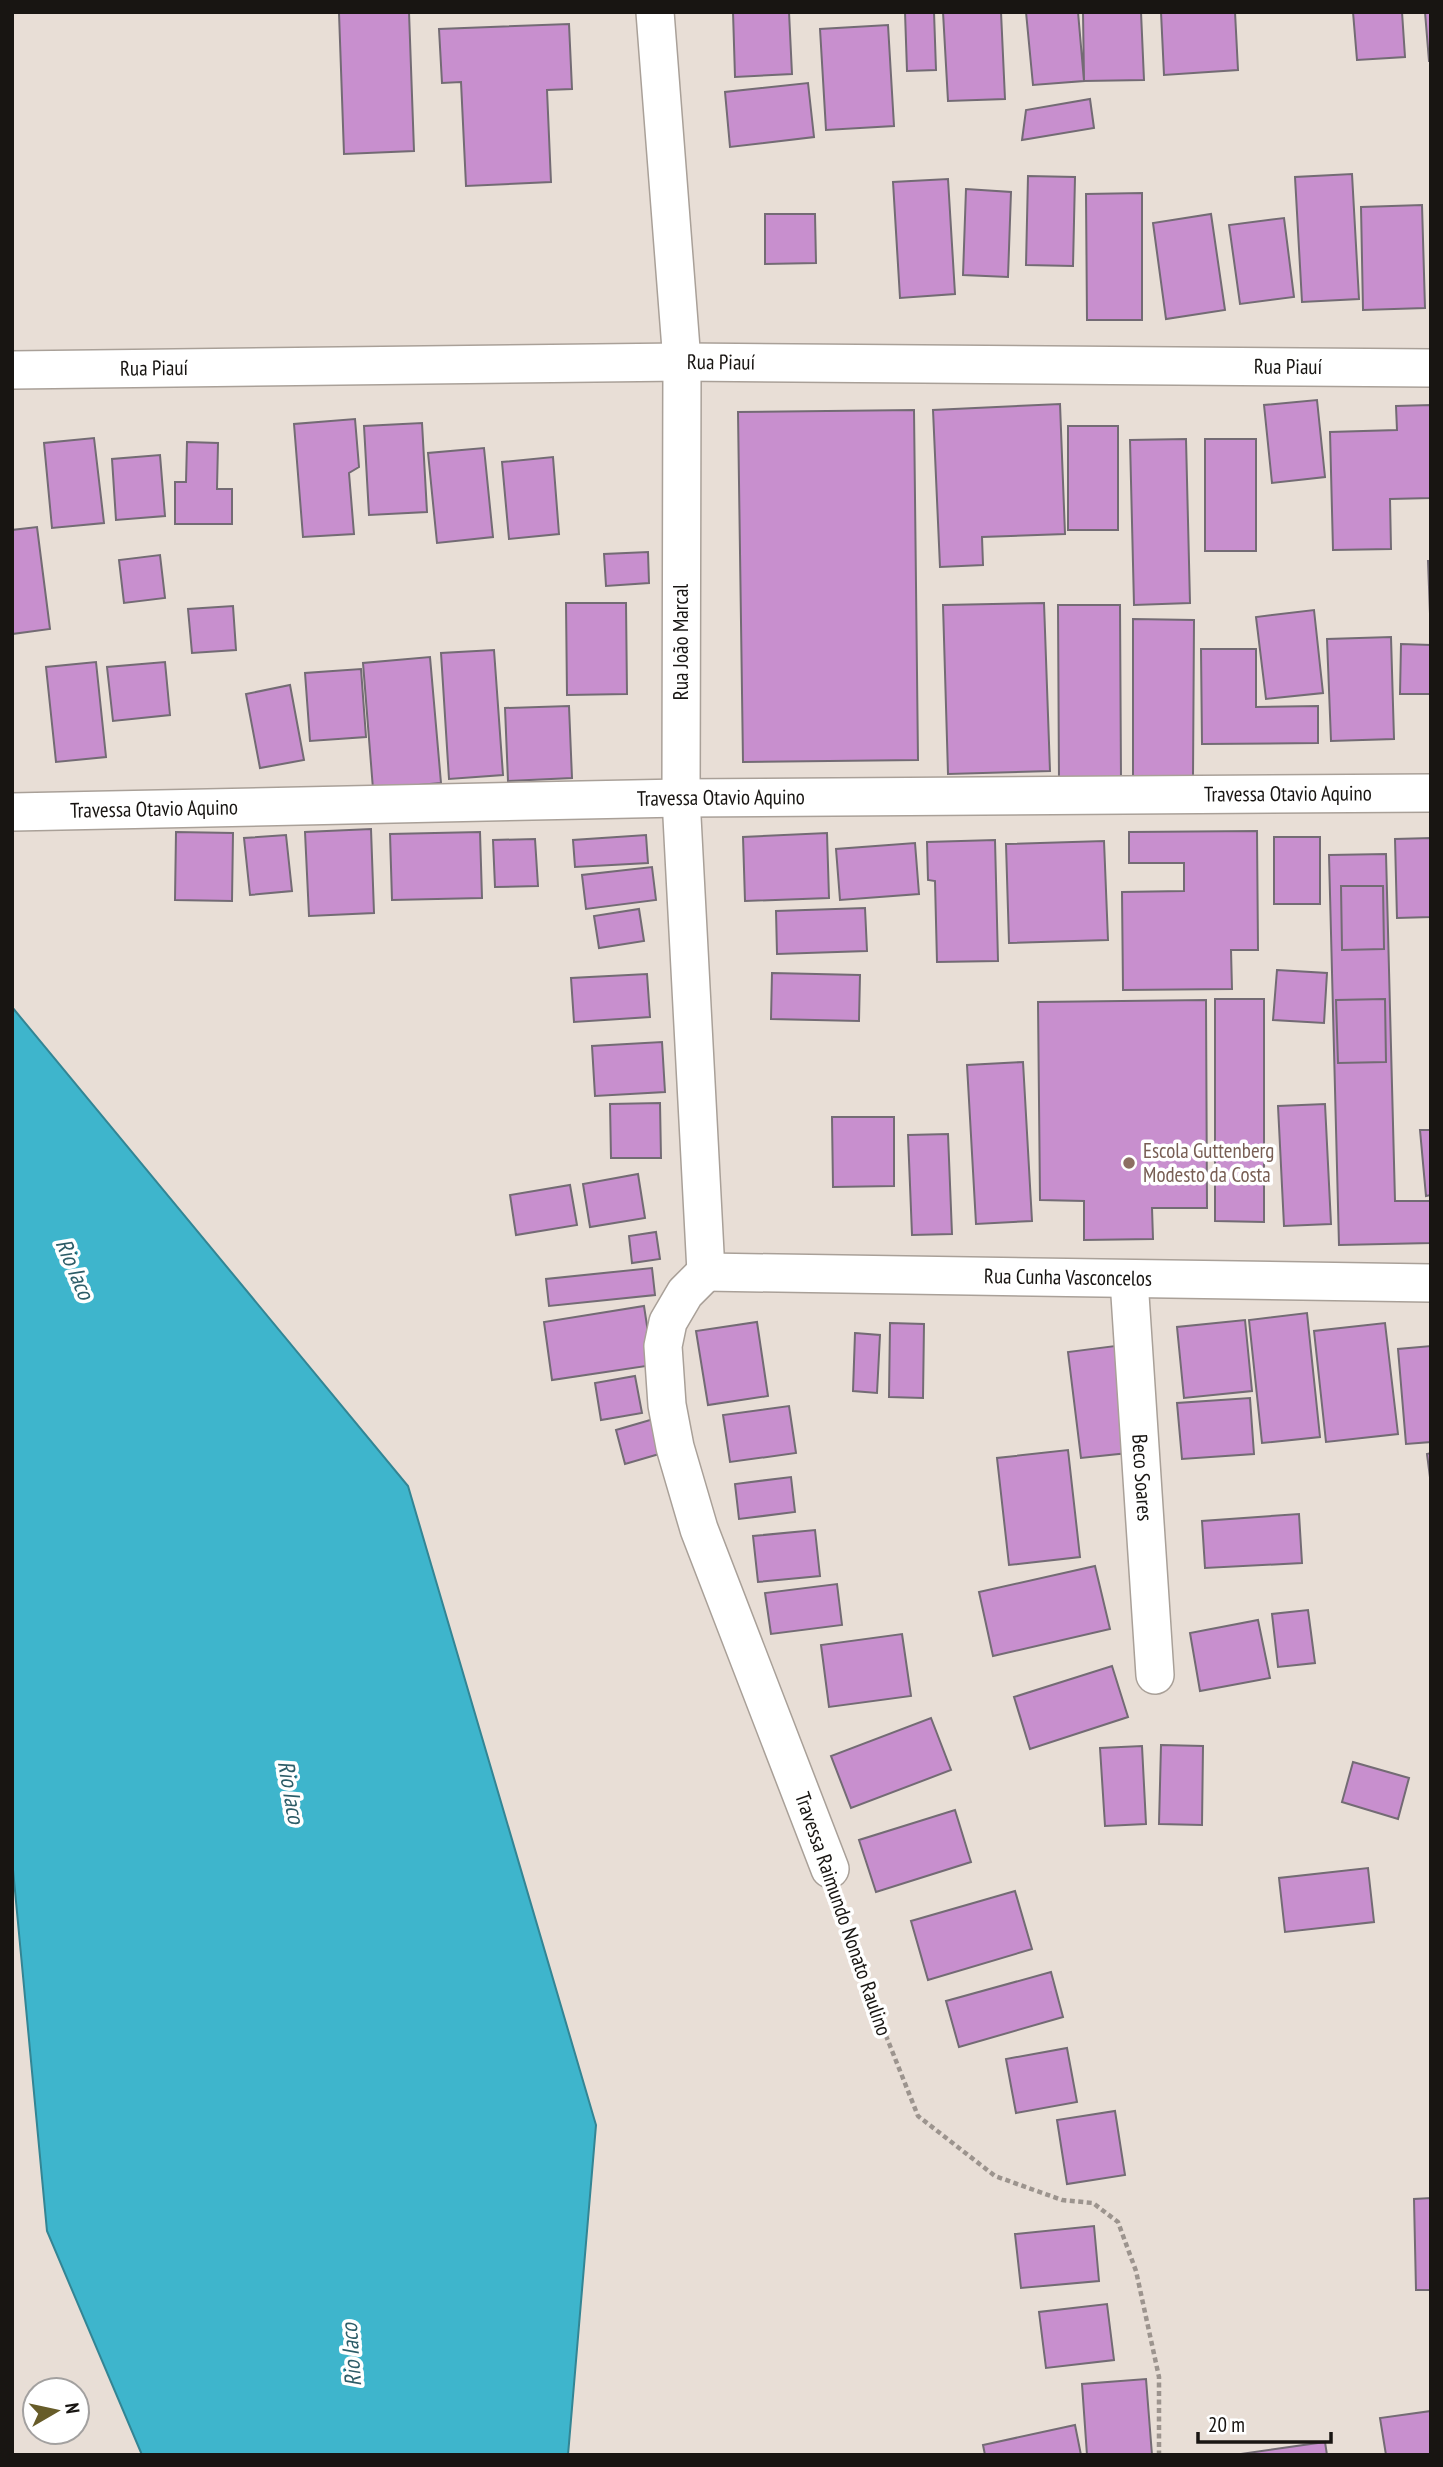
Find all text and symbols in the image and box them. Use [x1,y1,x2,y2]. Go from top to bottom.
street label: Rua Piauí [687,348,756,376]
street label: Rua Piauí [1254,353,1323,380]
street label: Rua Piauí [120,354,189,382]
street label: Rua João Marcal [667,584,694,700]
street label: Travessa Otavio Aquino [1204,779,1372,808]
street label: Travessa Otavio Aquino [637,783,805,812]
street label: Travessa Otavio Aquino [70,793,238,824]
place label: Escola Guttenberg Modesto da Costa [1143,1137,1274,1188]
marker: Escola Guttenberg Modesto da Costa [1121,1155,1137,1171]
water label: Rio Iaco [50,1234,102,1305]
street label: Rua Cunha Vasconcelos [984,1262,1152,1292]
street label: Beco Soares [1126,1433,1159,1522]
water label: Rio Iaco [272,1758,312,1828]
street label: Travessa Raimundo Nonato Raulino [789,1789,898,2039]
water label: Rio Iaco [334,2320,367,2388]
north arrow [21,2376,91,2446]
scale bar [1198,2400,1331,2444]
text: N [60,2401,85,2415]
text: 20 m [1208,2411,1245,2438]

